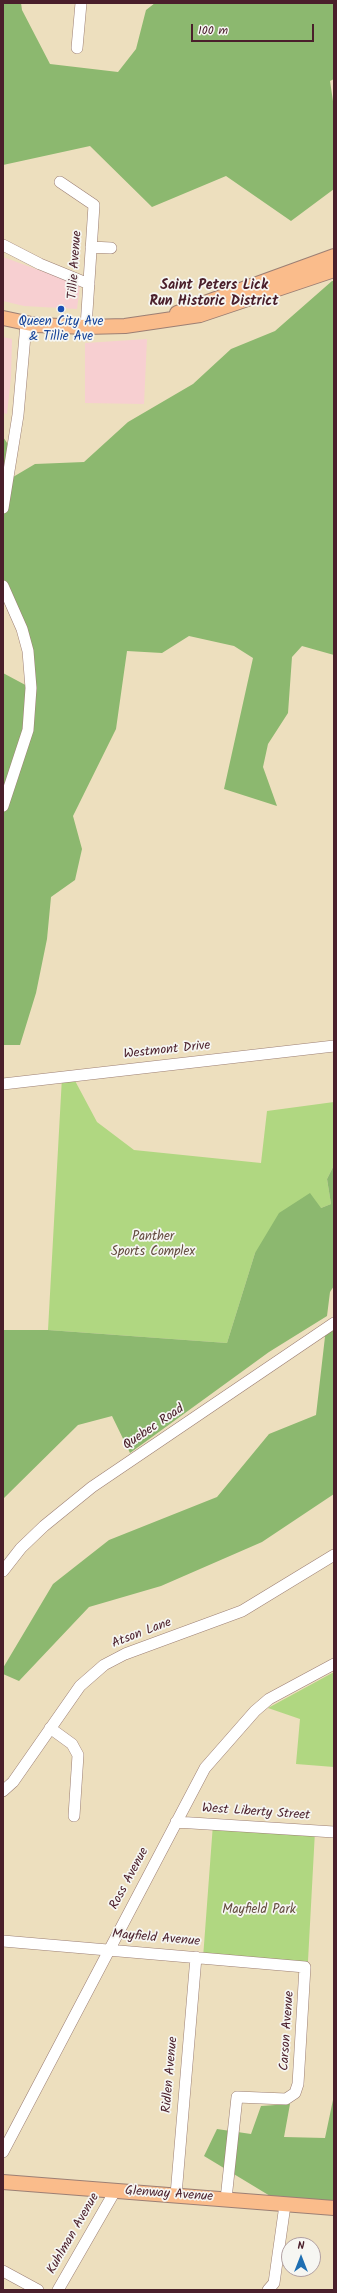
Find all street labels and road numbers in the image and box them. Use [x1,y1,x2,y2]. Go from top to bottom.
street label: Tillie Avenue [66,230,86,300]
street label: Westmont Drive [123,1039,211,1063]
street label: Quebec Road [121,1402,187,1454]
street label: Atson Lane [110,1616,174,1652]
street label: West Liberty Street [201,1801,311,1825]
street label: Ross Avenue [107,1845,153,1913]
street label: Mayfield Avenue [111,1927,201,1951]
street label: Carson Avenue [277,1991,299,2071]
street label: Ridlen Avenue [160,2036,182,2114]
street label: Glenway Avenue [124,2184,214,2206]
street label: Kuhlman Avenue [45,2191,103,2277]

